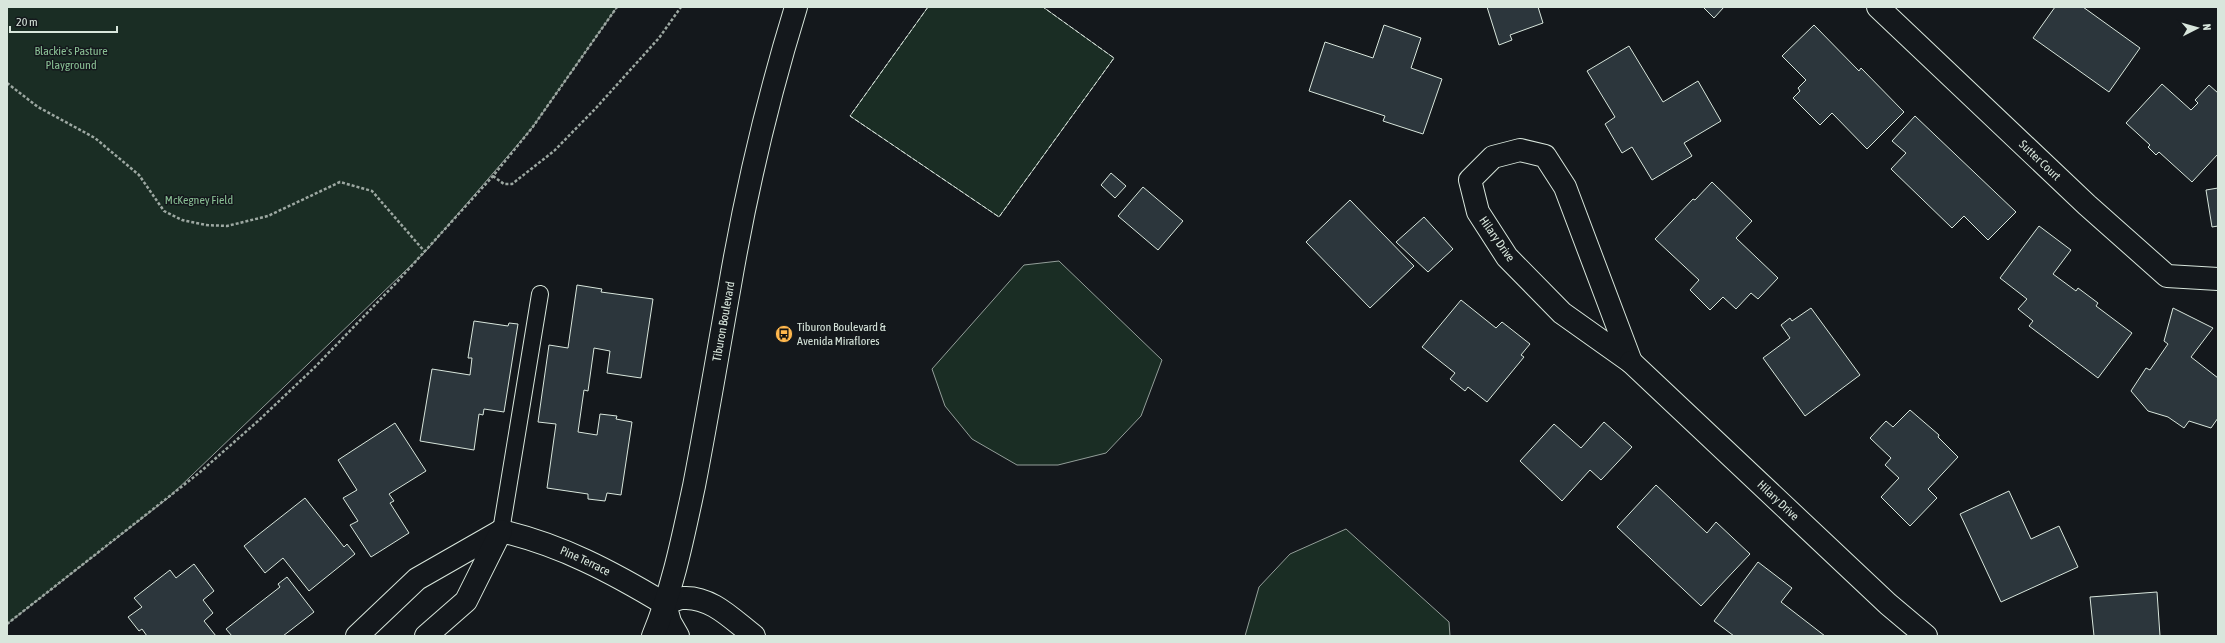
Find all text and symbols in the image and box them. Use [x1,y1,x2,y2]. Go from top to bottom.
scale bar [10,8,117,34]
north arrow [2177,8,2217,48]
text: 20 m [16,15,38,29]
text: N [2201,23,2213,31]
park label: Blackie's Pasture Playground [34,44,108,72]
street label: Sutter Court [2016,137,2064,184]
park label: McKegney Field [165,193,233,207]
street label: Hilary Drive [1476,214,1518,264]
street label: Tiburon Boulevard [710,280,738,363]
place label: Tiburon Boulevard & Avenida Miraflores [797,320,887,348]
bus stop icon: Tiburon Boulevard & Avenida Miraflores [774,324,794,344]
street label: Hilary Drive [1754,478,1802,523]
street label: Pine Terrace [558,543,613,579]

